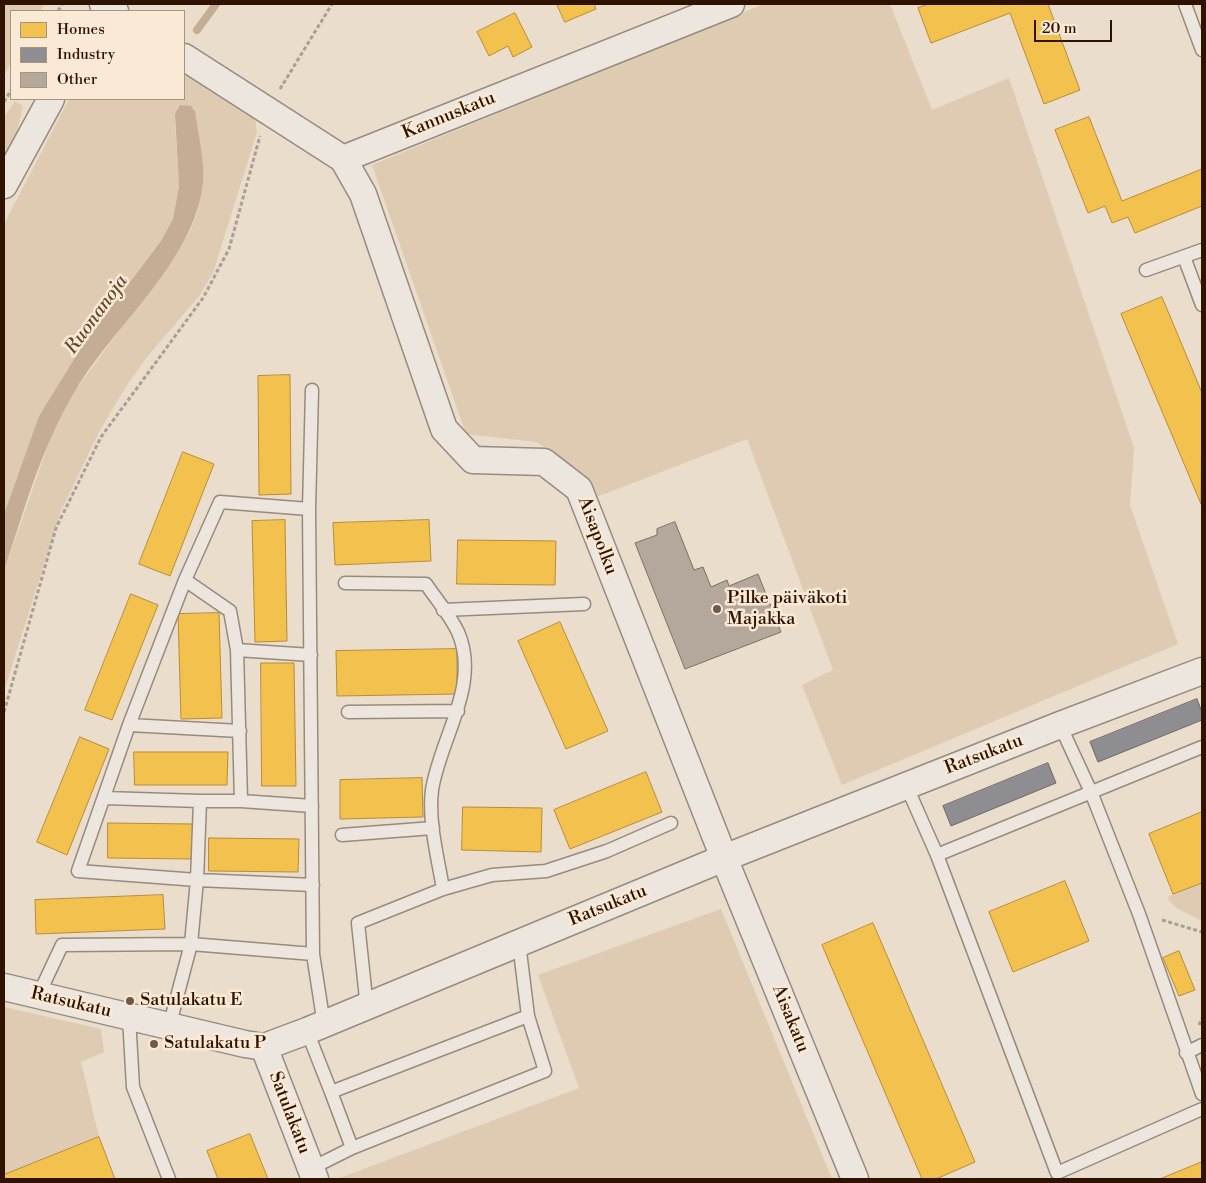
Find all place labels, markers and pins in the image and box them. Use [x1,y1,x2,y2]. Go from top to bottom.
place label: Pilke päiväkoti Majakka [727,588,848,630]
marker: Pilke päiväkoti Majakka [711,603,723,615]
place label: Satulakatu E [140,990,242,1012]
marker: Satulakatu E [124,995,136,1007]
place label: Satulakatu P [164,1033,266,1055]
marker: Satulakatu P [148,1038,160,1050]

